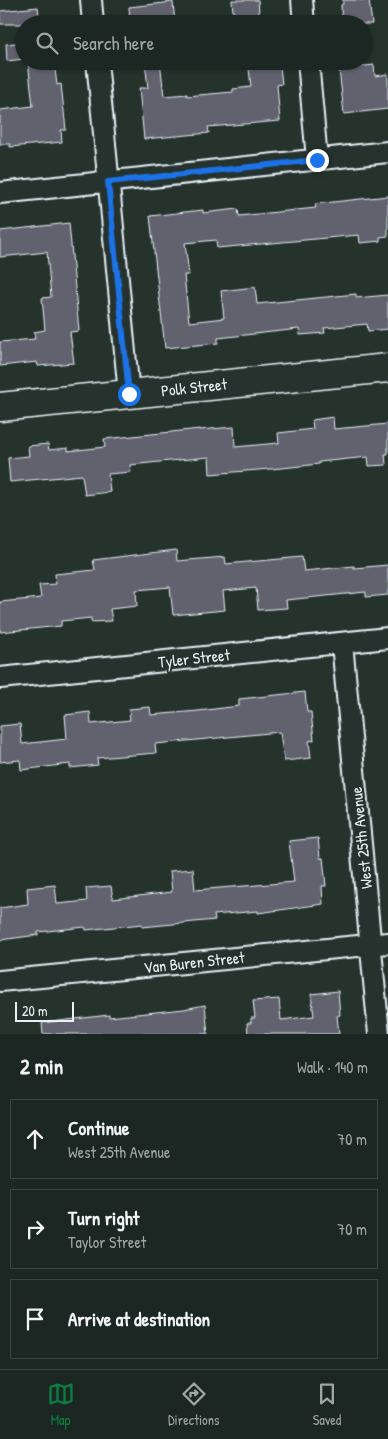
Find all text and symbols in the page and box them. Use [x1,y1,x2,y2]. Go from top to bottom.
search box [15,15,373,70]
icon: search [33,29,61,57]
text: Search here [73,30,154,56]
route end [306,149,329,172]
street label: Polk Street [160,373,228,401]
route start [118,383,141,406]
street label: Tyler Street [157,643,231,673]
street label: West 25th Avenue [345,785,377,890]
street label: Van Buren Street [142,946,246,978]
scale bar [15,999,74,1022]
text: 20 m [22,1001,48,1020]
text: 2 min [20,1052,63,1081]
text: Walk · 140 m [297,1056,368,1078]
text: Continue [68,1115,129,1141]
icon: ahead [21,1125,49,1153]
text: 70 m [337,1128,367,1150]
text: West 25th Avenue [68,1141,170,1163]
text: Turn right [68,1205,139,1231]
icon: right [21,1215,49,1243]
text: 70 m [337,1218,367,1240]
text: Taylor Street [68,1231,146,1253]
icon: arrive [21,1305,49,1333]
text: Arrive at destination [68,1306,210,1332]
tab: Map [47,1380,75,1429]
tab: Directions [168,1380,219,1429]
tab: Saved [313,1380,341,1429]

